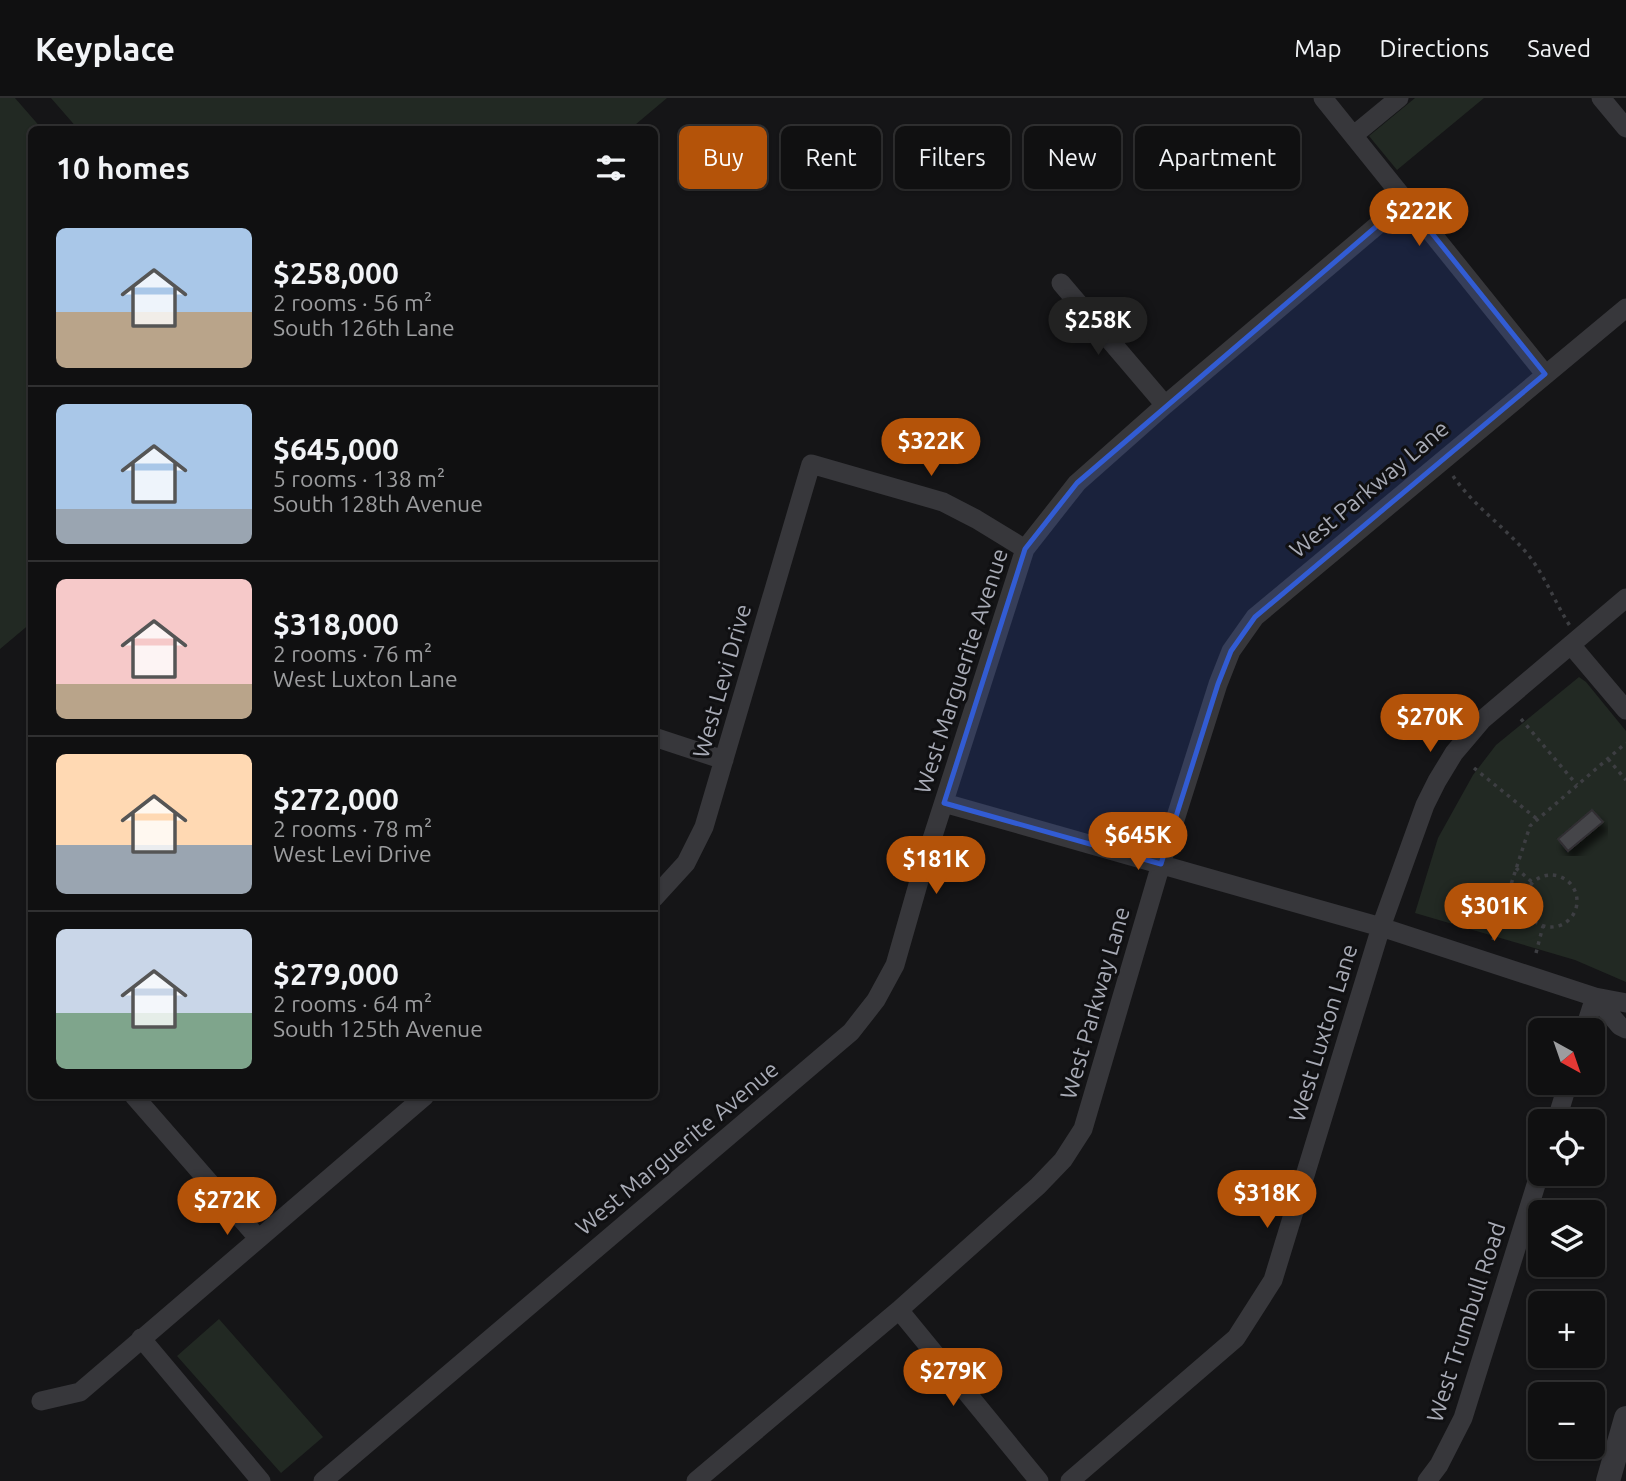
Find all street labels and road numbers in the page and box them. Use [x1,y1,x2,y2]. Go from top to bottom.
street label: West Parkway Lane [1284,415,1453,562]
street label: West Marguerite Avenue [909,545,1012,797]
street label: West Levi Drive [688,601,755,761]
street label: West Parkway Lane [1055,904,1134,1102]
street label: West Luxton Lane [1284,941,1361,1125]
street label: West Marguerite Avenue [571,1056,783,1240]
street label: West Trumbull Road [1421,1219,1510,1425]

